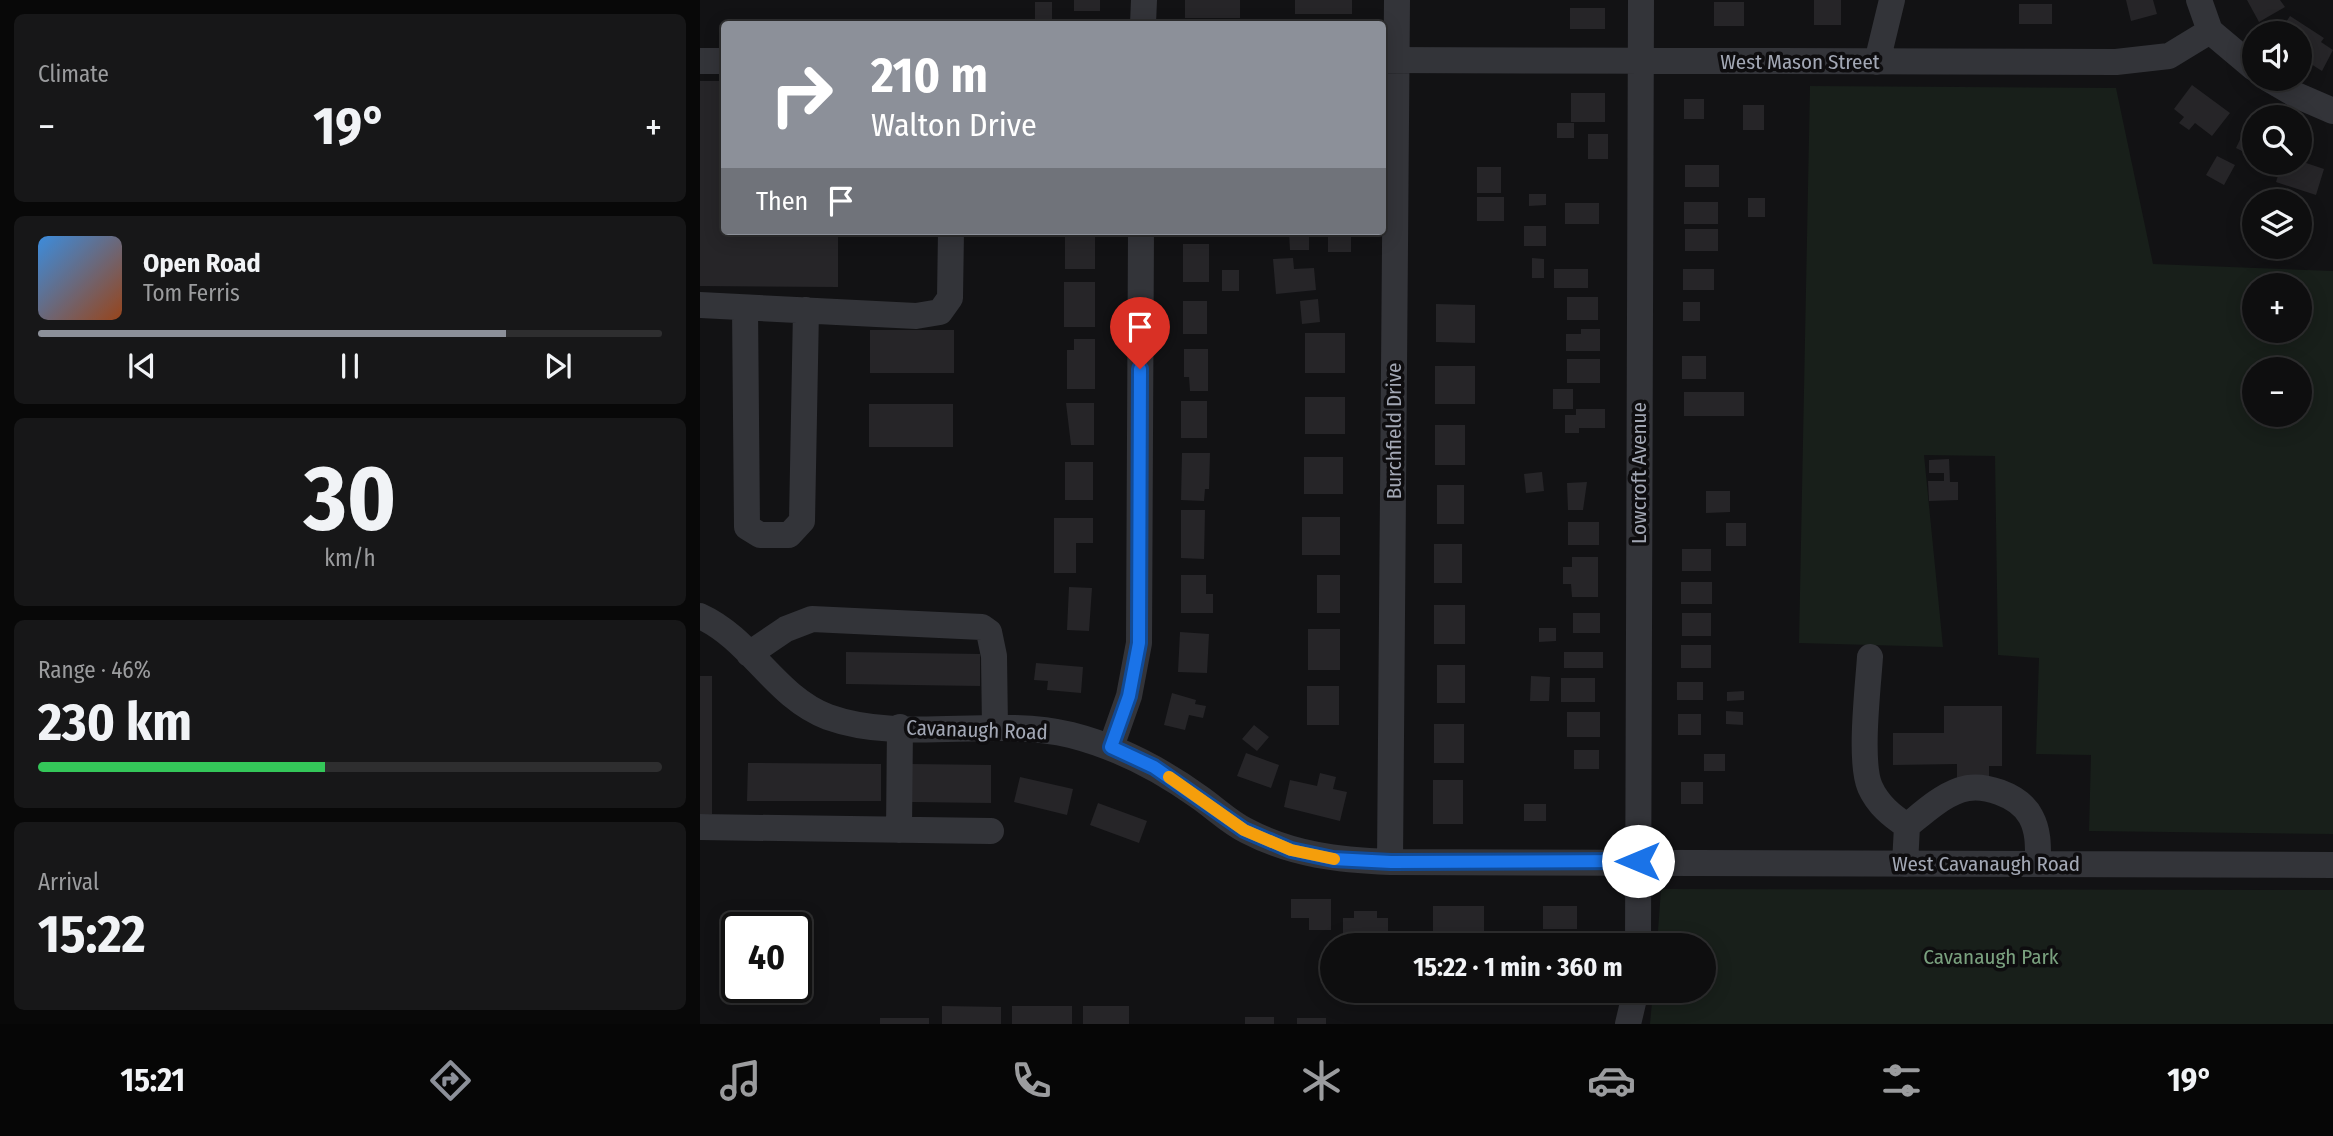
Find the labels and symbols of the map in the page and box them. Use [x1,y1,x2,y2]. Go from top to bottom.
street label: West Mason Street [1720,49,1880,75]
pin [1110,297,1170,369]
street label: Burchfield Drive [1381,363,1407,499]
street label: Lowcroft Avenue [1626,402,1652,544]
street label: Cavanaugh Road [906,715,1048,745]
position arrow [1601,824,1675,898]
street label: West Cavanaugh Road [1892,851,2080,877]
speed limit sign: 40 [721,912,812,1003]
park label: Cavanaugh Park [1923,944,2059,970]

